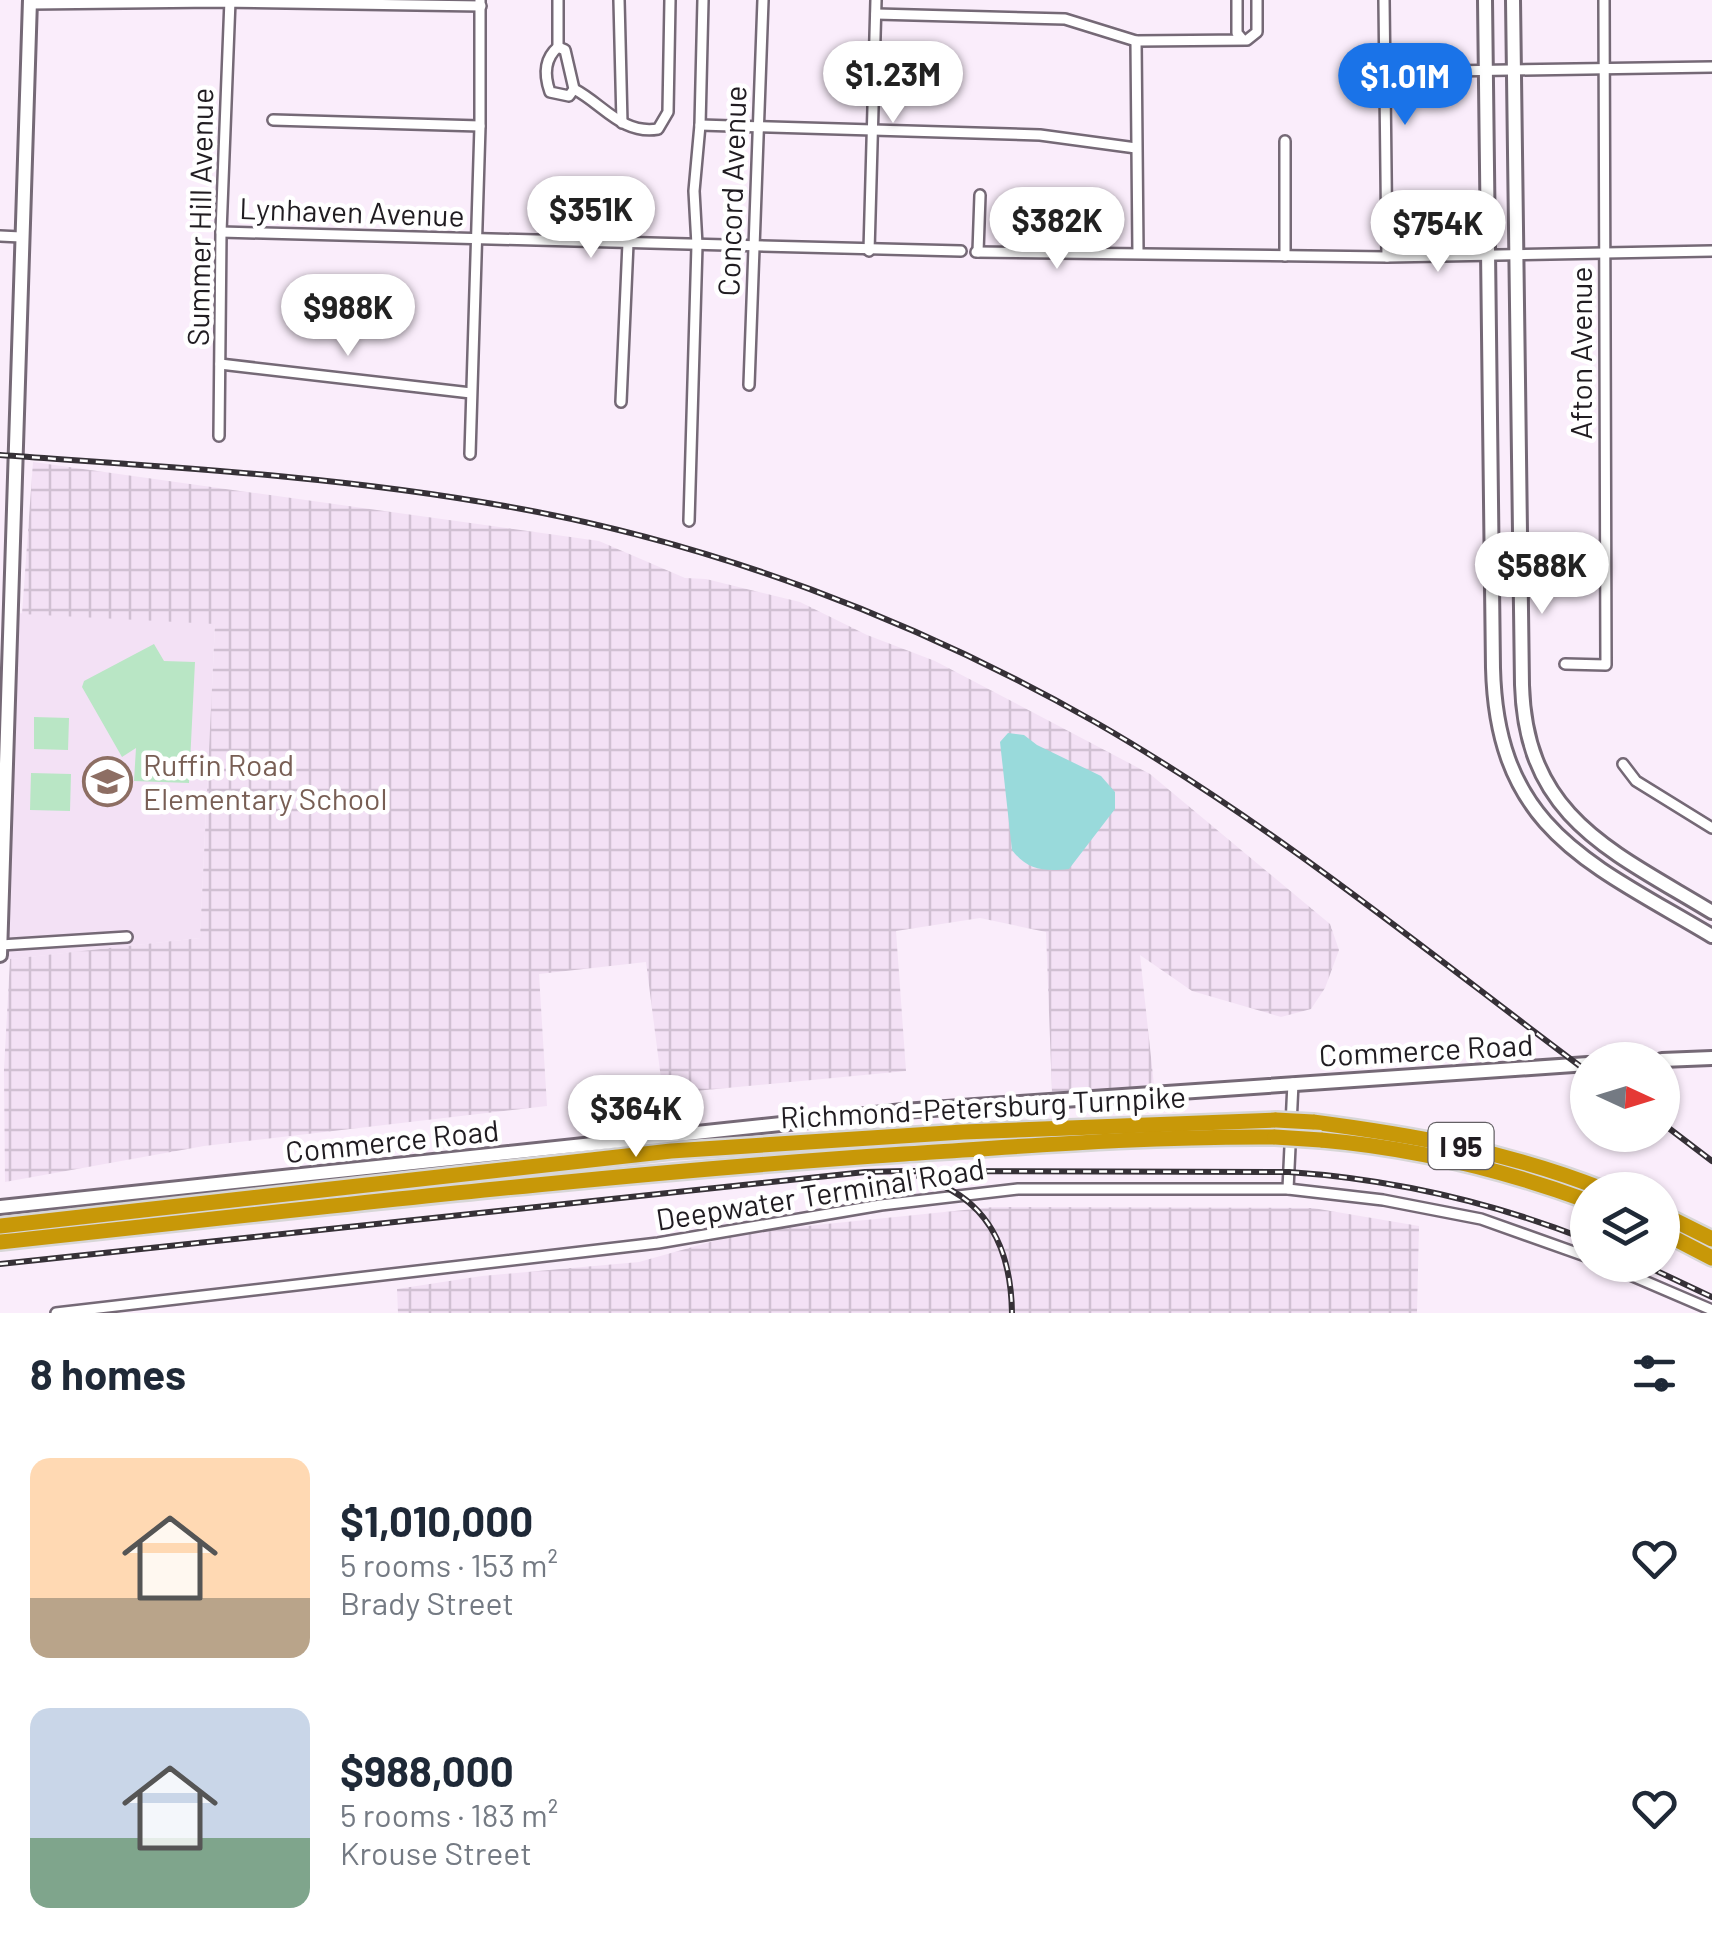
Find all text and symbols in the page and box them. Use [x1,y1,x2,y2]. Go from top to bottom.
pin: $1.23M [812,41,974,126]
pin: $1.01M [1324,43,1486,128]
text: $1.23M [845,54,941,92]
text: $1.01M [1360,56,1450,94]
street label: Concord Avenue [709,85,753,297]
street label: Summer Hill Avenue [179,88,219,346]
pin: $351K [521,176,661,261]
pin: $382K [987,187,1127,272]
street label: Lynhaven Avenue [239,189,465,233]
text: $351K [549,189,633,227]
pin: $754K [1368,190,1508,275]
text: $382K [1012,200,1102,238]
text: $754K [1393,203,1483,241]
street label: Afton Avenue [1562,267,1598,439]
pin: $988K [278,274,418,359]
text: $988K [303,287,393,325]
pin: $588K [1472,532,1612,617]
text: $588K [1497,545,1587,583]
place label: Ruffin Road Elementary School [143,746,387,816]
school or university icon: Ruffin Road Elementary School [82,755,134,807]
street label: Commerce Road [1318,1025,1534,1073]
north arrow [1570,1042,1680,1152]
map controls [1570,1042,1680,1282]
pin: $364K [566,1075,706,1160]
street label: Richmond-Petersburg Turnpike [779,1077,1187,1135]
text: $364K [590,1088,682,1126]
street label: Commerce Road [283,1111,501,1169]
road number: I 95 [1428,1123,1494,1169]
street label: Deepwater Terminal Road [653,1149,987,1237]
button: layers [1570,1172,1680,1282]
icon: filters [1627,1346,1682,1401]
text: 8 homes [30,1348,186,1398]
text: $1,010,000 [340,1495,533,1545]
icon: home [110,1498,230,1618]
icon: heart [1627,1531,1682,1586]
text: 5 rooms · 153 m² [340,1545,558,1583]
text: Brady Street [340,1583,514,1621]
text: $988,000 [340,1745,514,1795]
icon: home [110,1748,230,1868]
icon: heart [1627,1781,1682,1836]
text: 5 rooms · 183 m² [340,1795,558,1833]
text: Krouse Street [340,1833,532,1871]

